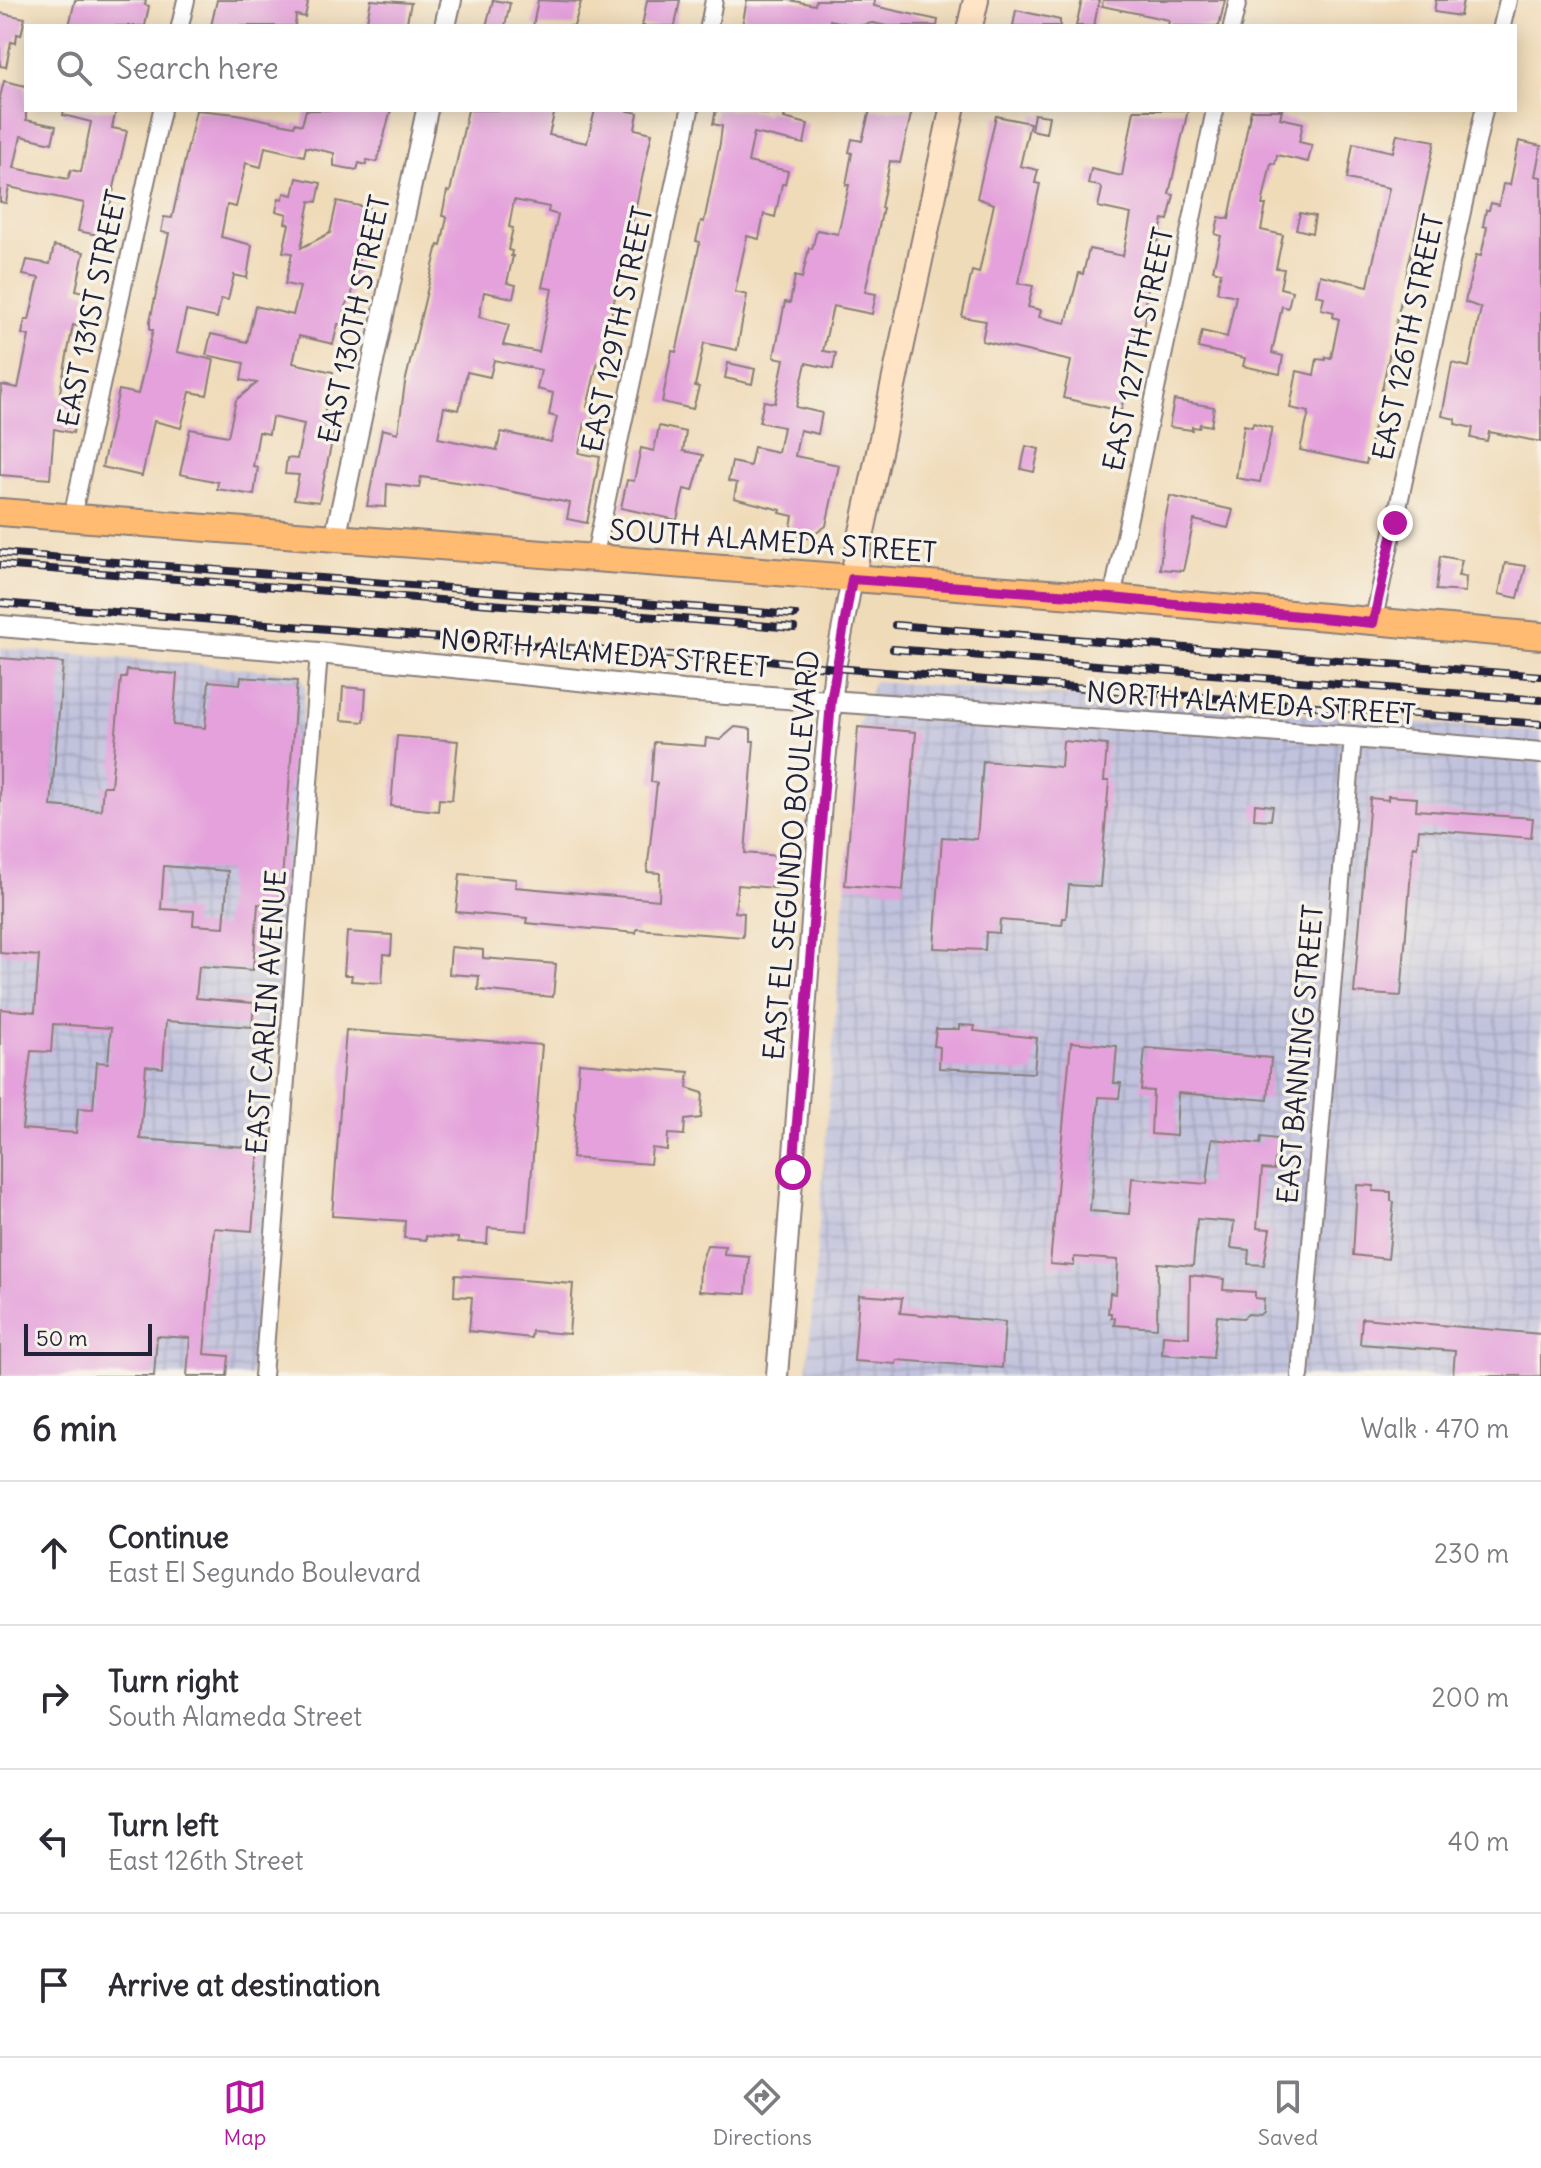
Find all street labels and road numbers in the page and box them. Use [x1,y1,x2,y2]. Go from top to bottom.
street label: EAST 131ST STREET [49,186,135,430]
street label: EAST 130TH STREET [310,192,398,446]
street label: EAST 129TH STREET [573,203,661,455]
street label: EAST 126TH STREET [1364,211,1452,463]
street label: EAST 127TH STREET [1095,224,1181,474]
street label: SOUTH ALAMEDA STREET [608,512,938,570]
street label: NORTH ALAMEDA STREET [439,621,771,685]
street label: EAST EL SEGUNDO BOULEVARD [755,649,827,1061]
street label: NORTH ALAMEDA STREET [1085,674,1417,732]
street label: EAST CARLIN AVENUE [238,869,294,1155]
street label: EAST BANNING STREET [1269,903,1331,1205]

